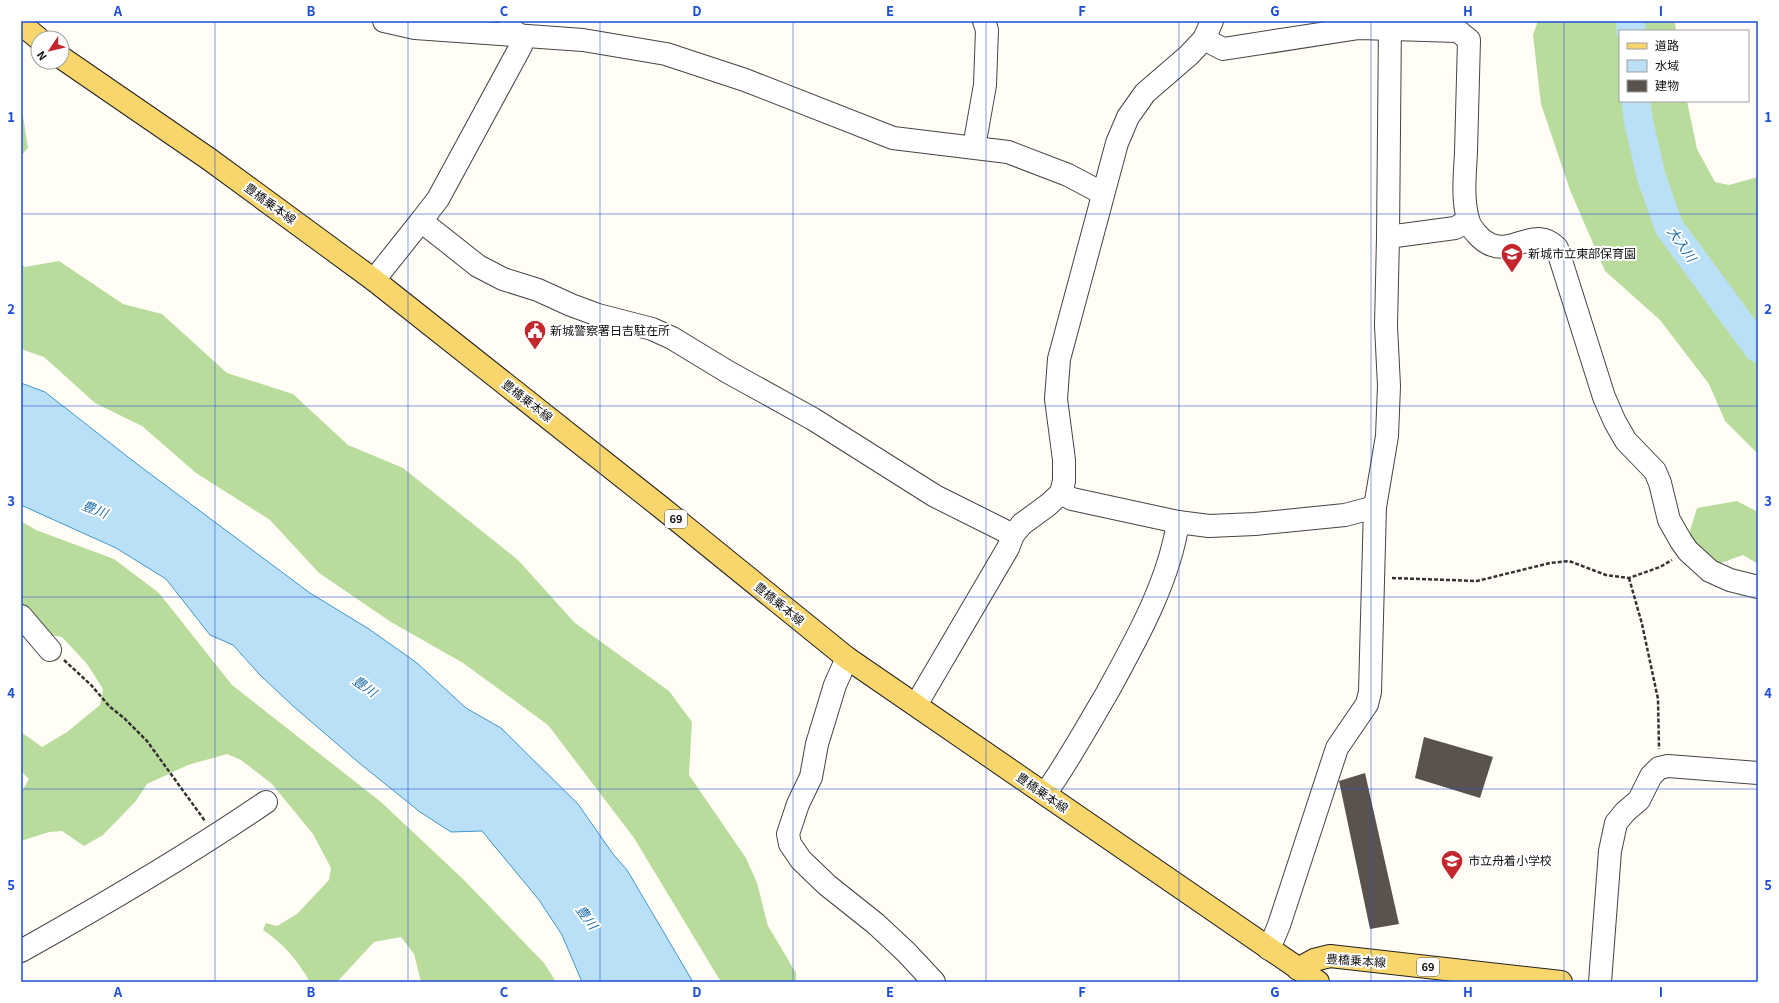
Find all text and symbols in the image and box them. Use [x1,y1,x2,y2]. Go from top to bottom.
text: A [113,1,123,20]
text: B [307,1,316,20]
text: C [500,1,509,20]
text: D [692,1,702,20]
text: E [886,1,894,20]
text: F [1078,1,1086,20]
text: G [1270,1,1280,20]
text: H [1463,1,1473,20]
text: I [1659,1,1663,20]
north arrow [30,30,70,70]
legend [1619,30,1749,102]
text: 道路 [1655,36,1679,53]
text: N [32,48,50,64]
text: 水域 [1655,56,1679,73]
text: 建物 [1655,76,1679,93]
text: 1 [7,107,15,126]
text: 1 [1764,107,1772,126]
street label: 豊橋乗本線 [242,178,300,227]
water label: 大入川 [1663,222,1703,267]
school or university icon: 新城市立東部保育園 [1499,241,1525,274]
place label: 新城市立東部保育園 [1528,244,1636,261]
text: 2 [7,299,15,318]
text: 2 [1764,299,1772,318]
public building icon: 新城警察署日吉駐在所 [522,318,548,351]
place label: 新城警察署日吉駐在所 [550,321,670,338]
street label: 豊橋乗本線 [499,375,557,425]
text: 3 [7,491,15,510]
text: 3 [1764,491,1772,510]
water label: 豊川 [80,495,113,523]
road number: 69 [665,510,687,528]
street label: 豊橋乗本線 [751,577,809,628]
water label: 豊川 [349,670,383,702]
text: 4 [7,683,15,702]
text: 4 [1764,683,1772,702]
street label: 豊橋乗本線 [1013,768,1072,816]
school or university icon: 市立舟着小学校 [1439,848,1465,881]
place label: 市立舟着小学校 [1468,851,1552,868]
text: 5 [7,875,15,894]
text: 5 [1764,875,1772,894]
water label: 豊川 [572,901,604,934]
street label: 豊橋乗本線 [1326,949,1387,970]
road number: 69 [1417,958,1439,976]
text: A [113,982,123,1001]
text: B [307,982,316,1001]
text: C [500,982,509,1001]
text: D [692,982,702,1001]
text: E [886,982,894,1001]
text: F [1078,982,1086,1001]
text: G [1270,982,1280,1001]
text: H [1463,982,1473,1001]
text: I [1659,982,1663,1001]

